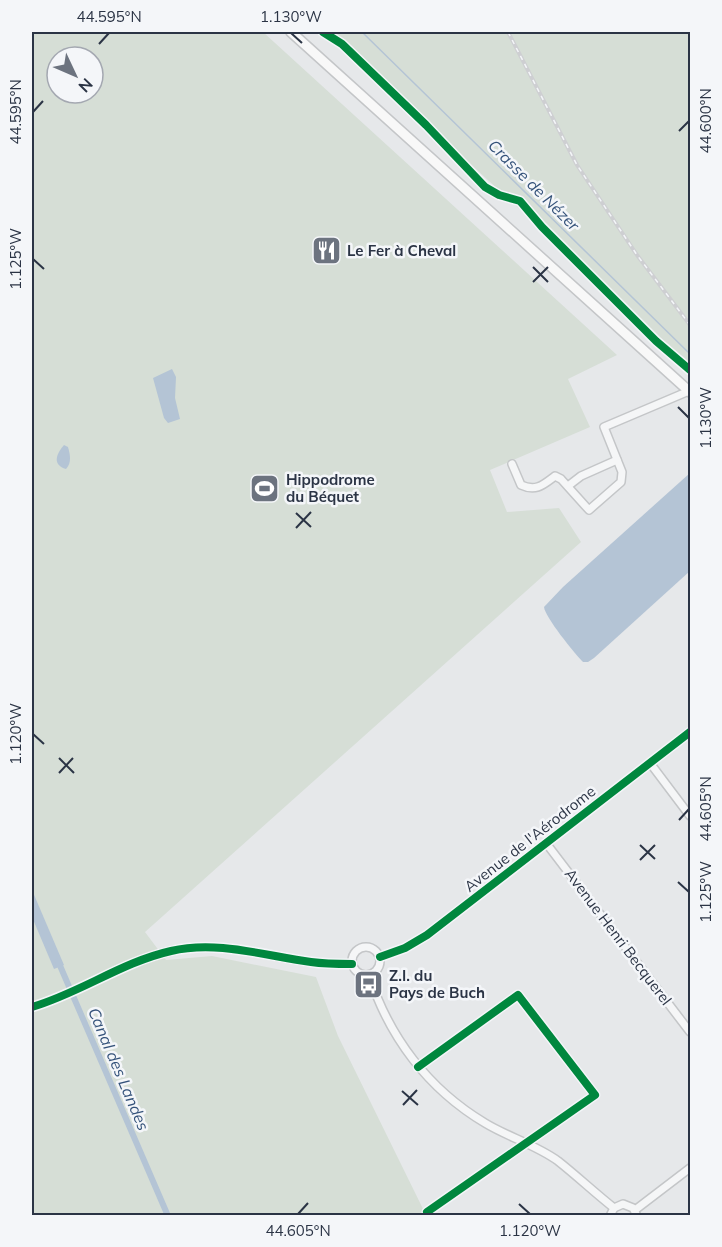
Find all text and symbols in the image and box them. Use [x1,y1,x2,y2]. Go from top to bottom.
text: 44.595°N [76,7,142,26]
text: 1.130°W [260,7,322,26]
north arrow [45,45,105,105]
text: N [74,74,97,97]
text: 44.595°N [6,79,25,145]
text: 44.600°N [696,88,715,154]
water label: Crasse de Nézer [484,135,585,236]
text: 1.125°W [6,228,25,290]
restaurant icon: Le Fer à Cheval [310,235,342,267]
place label: Le Fer à Cheval [347,241,456,260]
text: 1.130°W [696,387,715,449]
place label: Hippodrome du Béquet [286,470,375,506]
sports icon: Hippodrome du Béquet [249,473,281,505]
text: 1.120°W [6,703,25,765]
text: 44.605°N [696,776,715,842]
street label: Avenue de l'Aérodrome [460,781,599,896]
text: 1.125°W [696,861,715,923]
street label: Avenue Henri Becquerel [561,865,676,1009]
place label: Z.I. du Pays de Buch [389,966,485,1002]
bus stop icon: Z.I. du Pays de Buch [352,969,384,1001]
water label: Canal des Landes [84,1005,154,1134]
text: 44.605°N [265,1221,331,1240]
text: 1.120°W [499,1221,561,1240]

